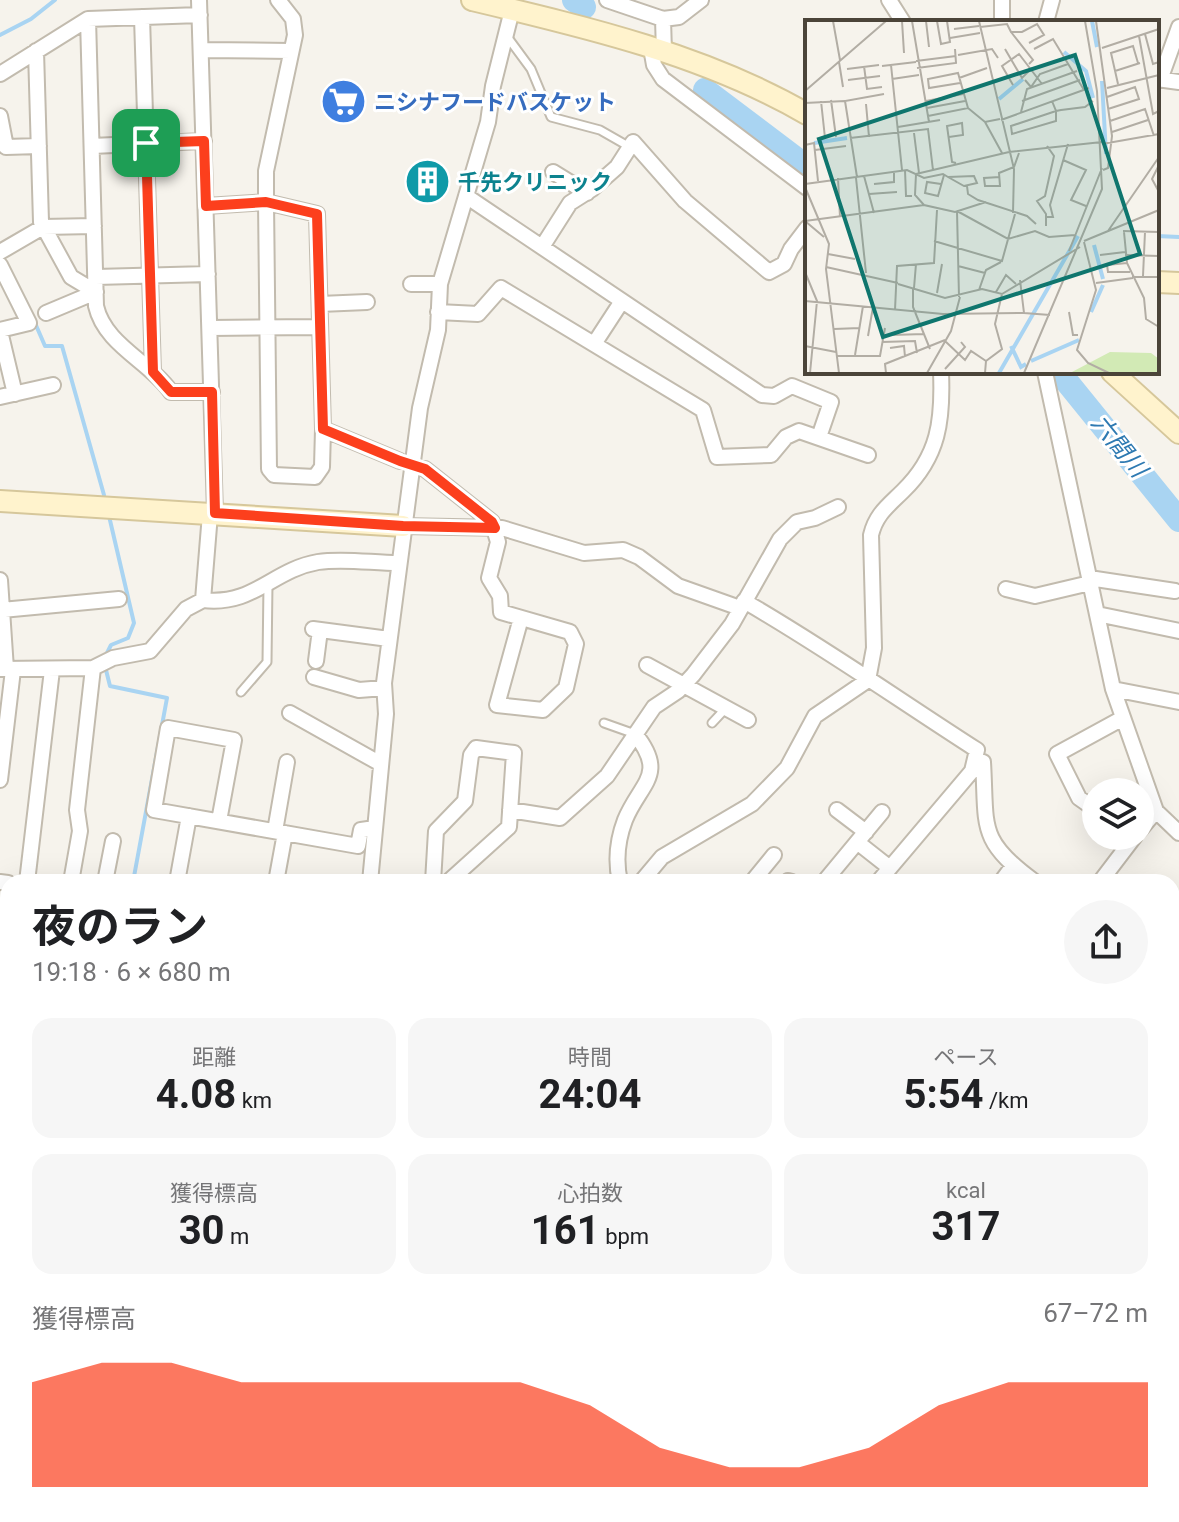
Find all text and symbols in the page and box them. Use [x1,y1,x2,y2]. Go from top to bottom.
inset map [805,20,1159,374]
supermarket icon: ニシナフードバスケット [319,78,367,126]
place label: ニシナフードバスケット [374,90,616,115]
pin [112,109,180,177]
icon: arrive [124,121,168,165]
building icon: 千先クリニック [403,158,451,206]
place label: 千先クリニック [458,170,612,195]
water label: 六間川 [1085,409,1154,485]
map controls [1082,778,1154,850]
button: layers [1082,778,1154,850]
button: share [1064,900,1148,984]
text: 夜のラン [32,901,208,953]
text: 19:18 · 6 × 680 m [32,957,231,987]
text: 距離 [192,1045,236,1070]
text: 時間 [568,1045,612,1070]
text: ペース [934,1045,998,1070]
text: 4.08 [156,1071,236,1118]
text: 24:04 [538,1071,642,1118]
text: 5:54 [903,1071,984,1118]
text: km [236,1088,272,1113]
text: /km [984,1088,1029,1113]
text: kcal [946,1178,986,1203]
text: 獲得標高 [170,1181,258,1206]
text: 心拍数 [557,1181,623,1206]
text: 317 [932,1203,1000,1250]
text: 30 [179,1207,225,1254]
text: 161 [531,1207,600,1254]
text: m [225,1224,249,1249]
text: bpm [600,1224,649,1249]
text: 67–72 m [1043,1298,1148,1328]
text: 獲得標高 [32,1304,136,1334]

